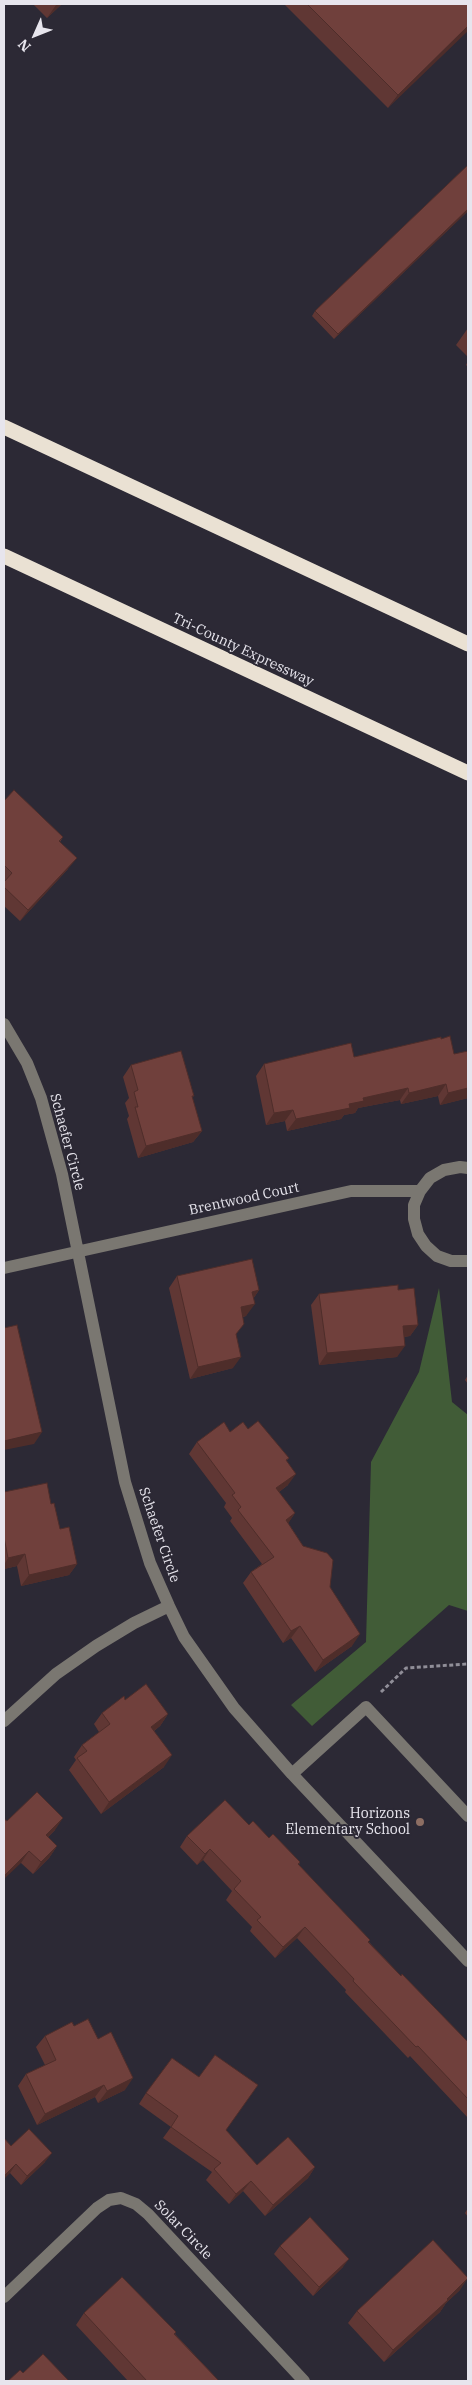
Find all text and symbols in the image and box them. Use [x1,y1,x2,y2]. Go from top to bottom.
north arrow [10,10,60,60]
text: N [14,35,35,56]
street label: Tri-County Expressway [170,610,316,690]
street label: Schaefer Circle [46,1092,88,1192]
street label: Brentwood Court [187,1179,301,1219]
street label: Schaefer Circle [135,1485,183,1585]
place label: Horizons Elementary School [285,1806,410,1838]
marker: Horizons Elementary School [414,1816,426,1828]
street label: Solar Circle [151,2197,215,2263]

